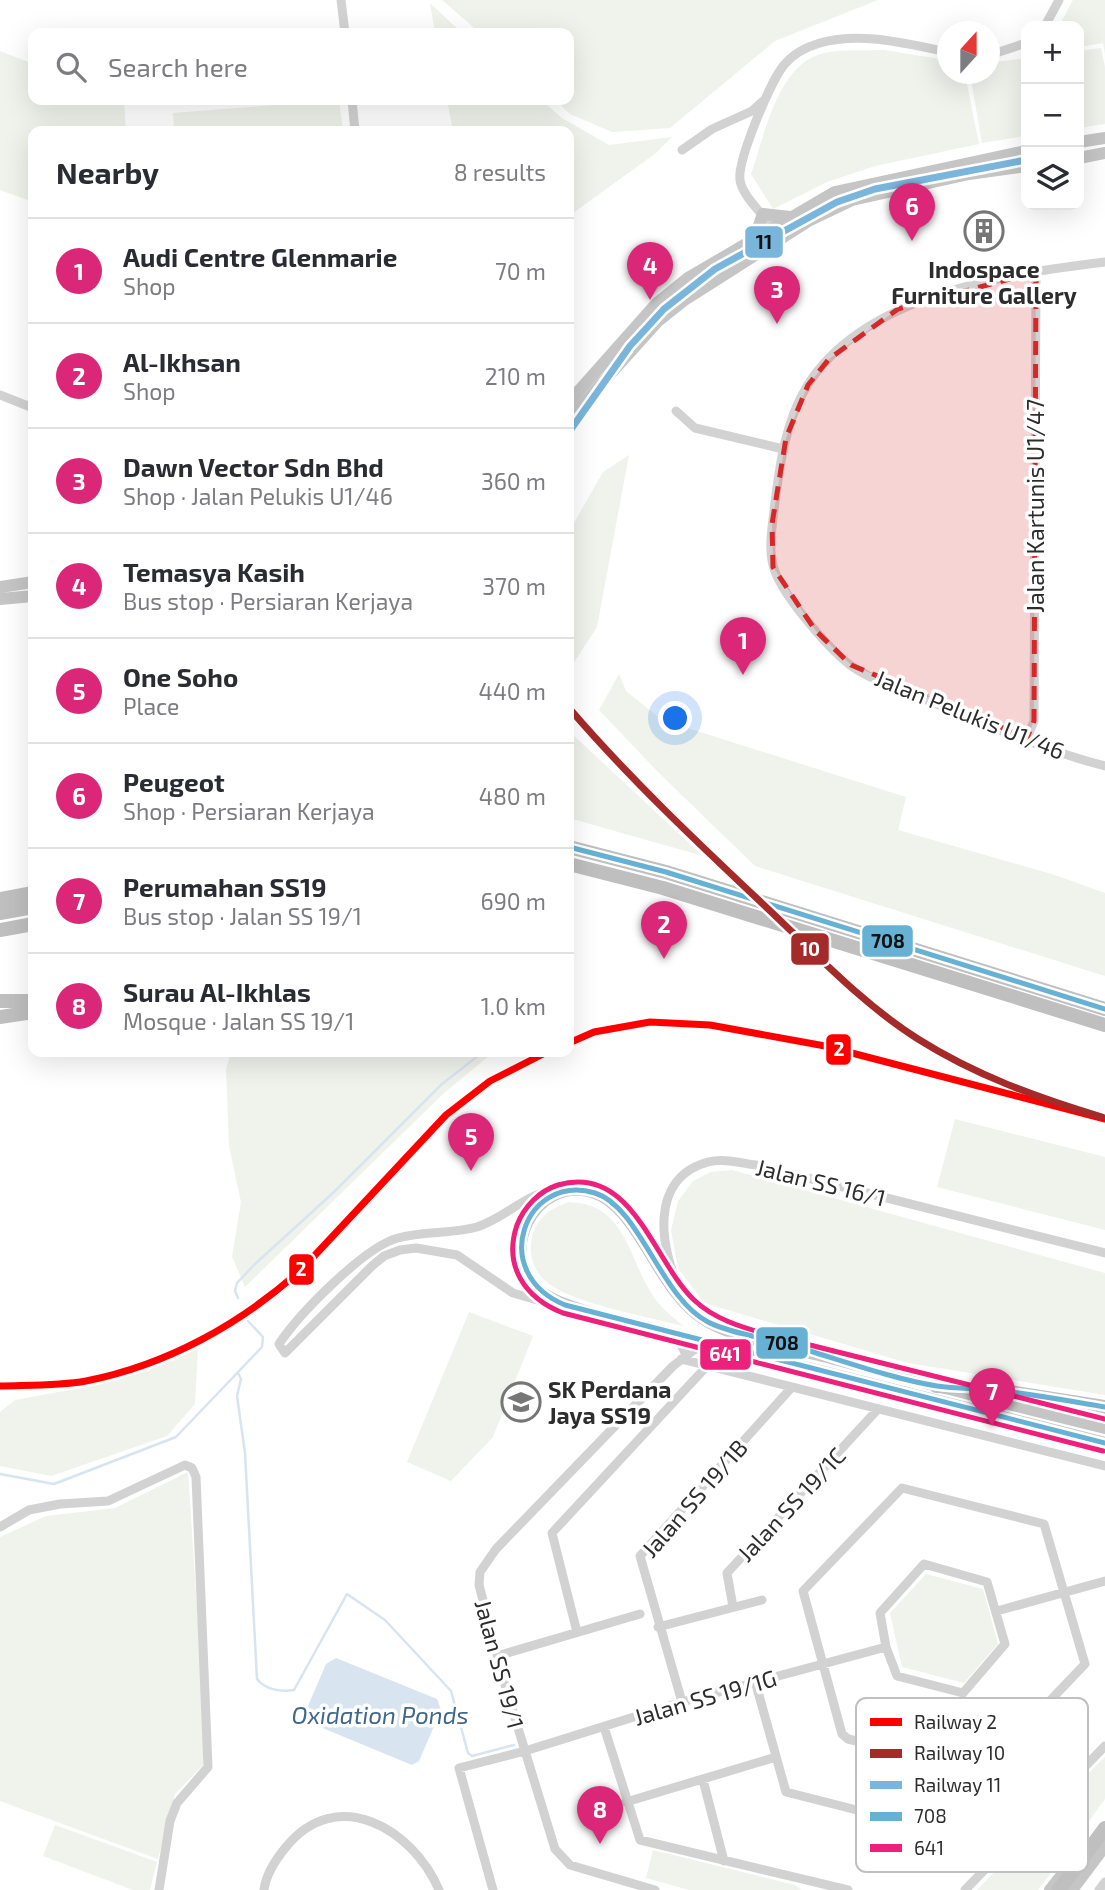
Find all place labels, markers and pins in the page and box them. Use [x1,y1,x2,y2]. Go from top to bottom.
pin: 6 [889,183,935,241]
building icon: Indospace Furniture Gallery [963,210,1005,252]
pin: 4 [627,242,673,300]
place label: Indospace Furniture Gallery [891,255,1077,309]
pin: 3 [754,266,800,324]
pin: 1 [720,617,766,675]
pin: 2 [641,901,687,959]
pin: 5 [448,1113,494,1171]
pin: 7 [969,1368,1015,1426]
place label: SK Perdana Jaya SS19 [548,1375,671,1429]
school or university icon: SK Perdana Jaya SS19 [500,1381,542,1423]
pin: 8 [577,1786,623,1844]

